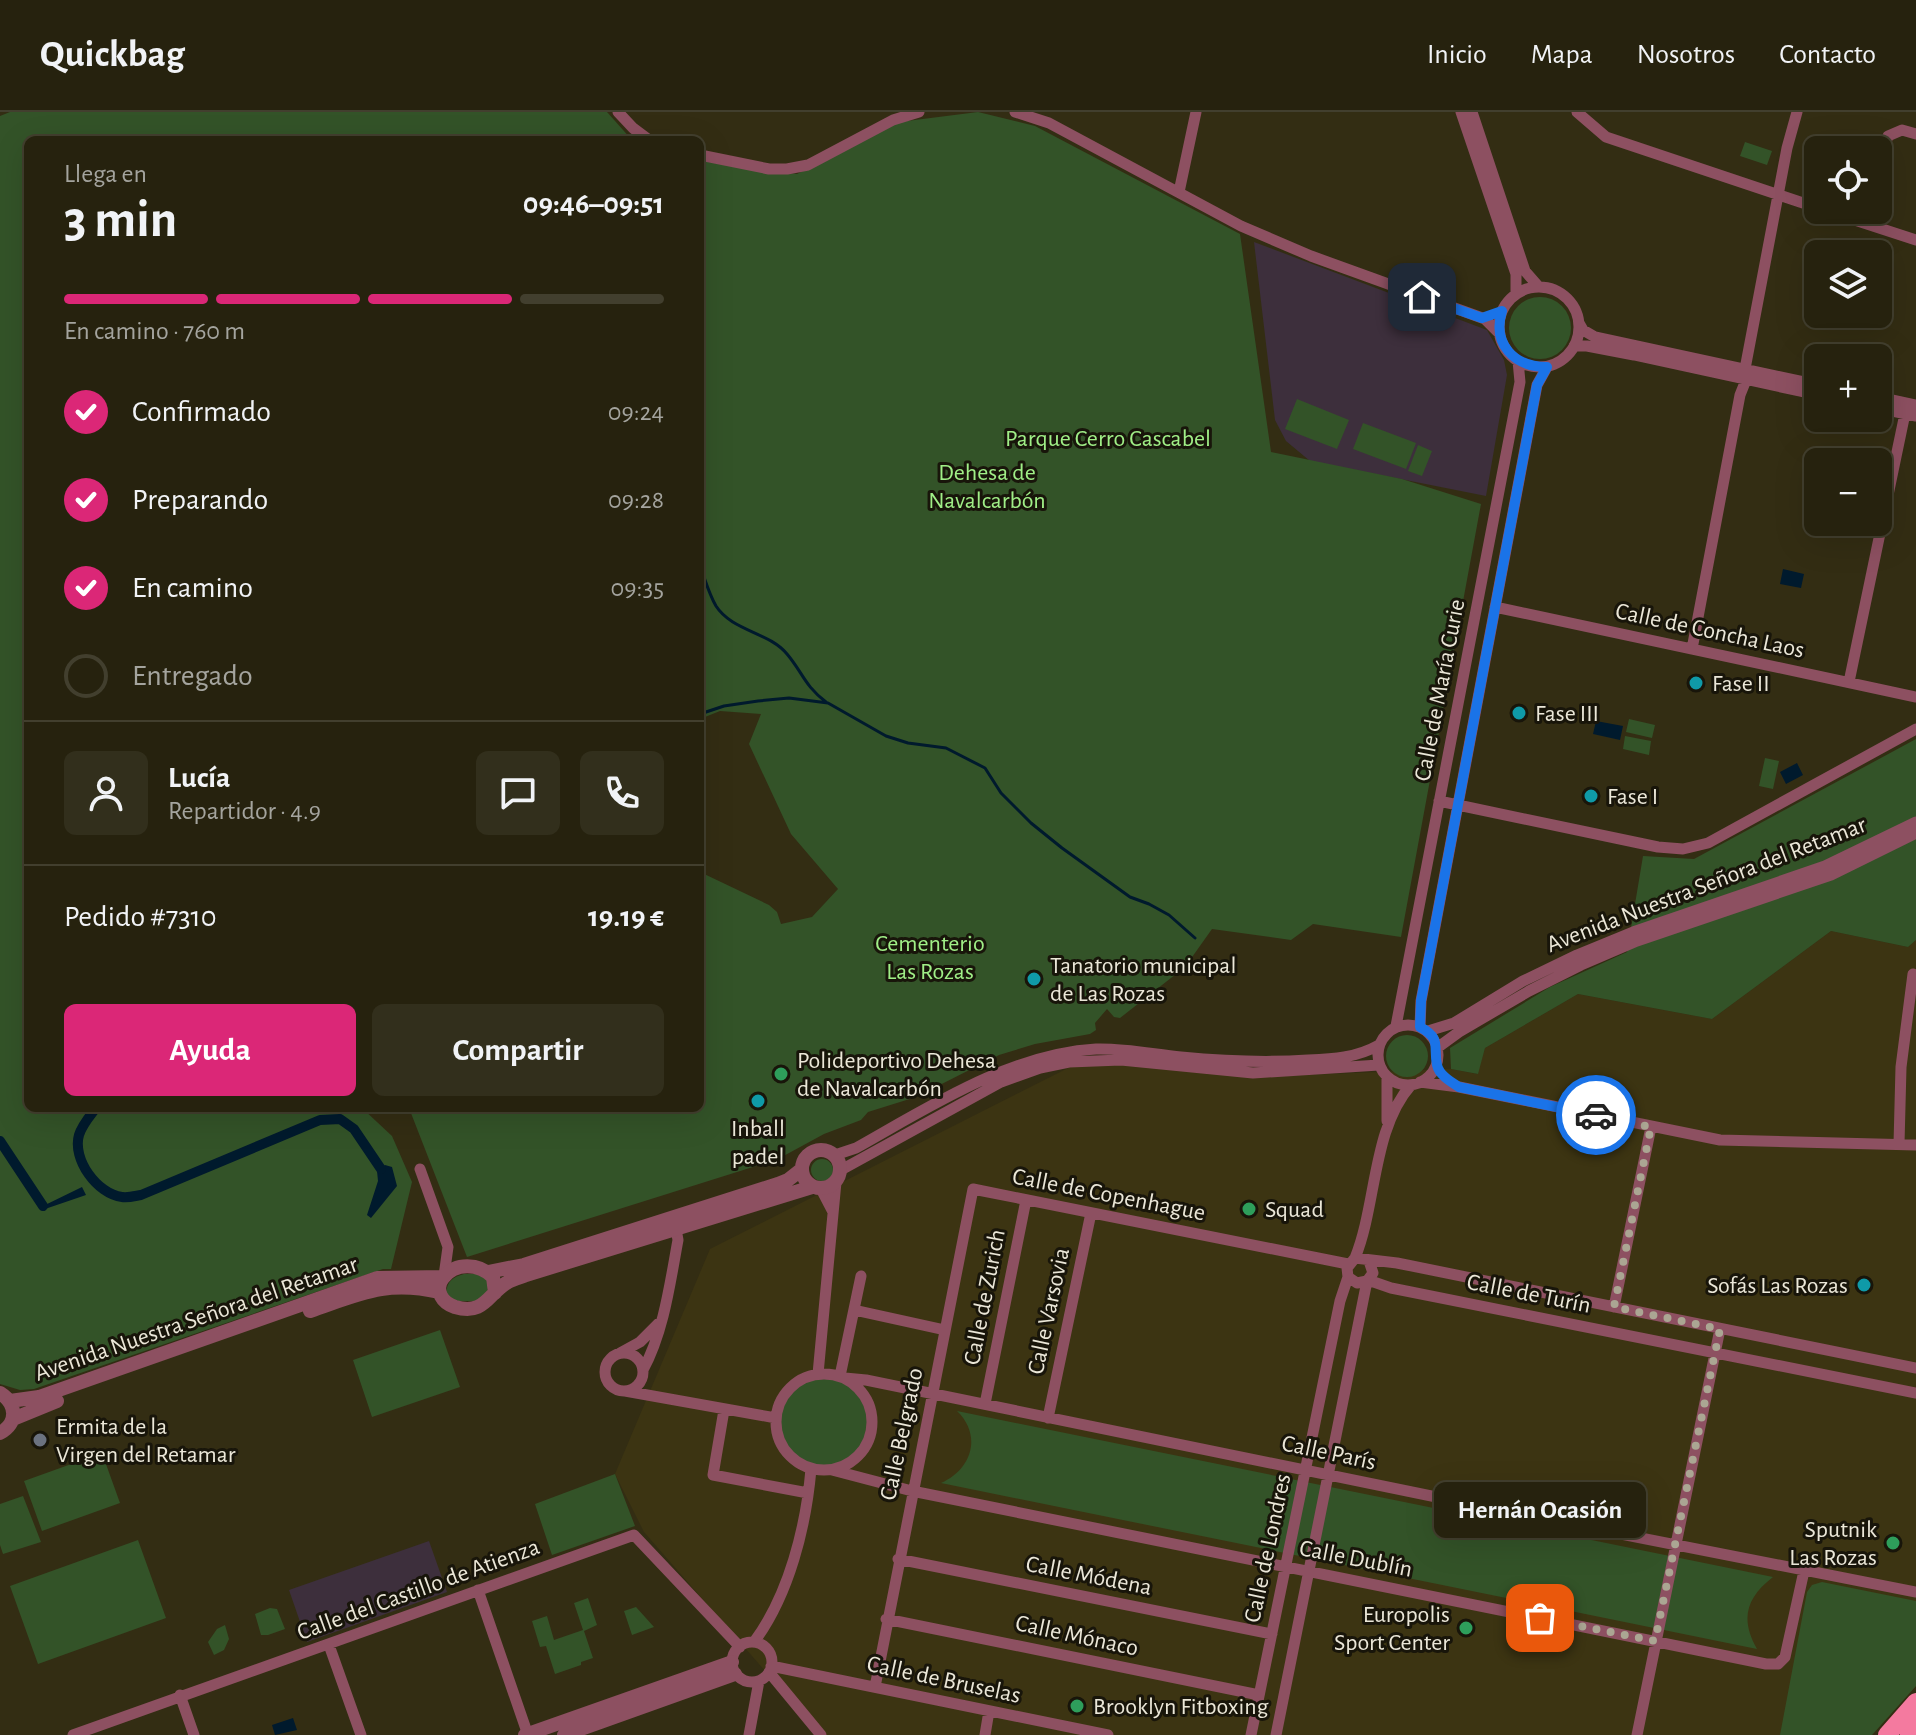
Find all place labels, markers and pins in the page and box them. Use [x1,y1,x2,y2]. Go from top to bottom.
pin [1388,263,1456,331]
place label: Fase II [1712,672,1770,696]
marker: Fase II [1687,674,1705,692]
place label: Fase III [1535,702,1599,726]
marker: Fase III [1510,704,1528,722]
place label: Fase I [1607,785,1658,809]
marker: Fase I [1582,787,1600,805]
place label: Tanatorio municipal de Las Rozas [1050,954,1236,1006]
marker: Tanatorio municipal de Las Rozas [1025,970,1043,988]
place label: Polideportivo Dehesa de Navalcarbón [797,1049,996,1101]
marker: Polideportivo Dehesa de Navalcarbón [772,1065,790,1083]
marker: Inball padel [749,1092,767,1110]
place label: Inball padel [731,1117,785,1169]
place label: Squad [1265,1198,1324,1222]
marker: Squad [1240,1200,1258,1218]
place label: Sofás Las Rozas [1707,1274,1848,1298]
marker: Sofás Las Rozas [1855,1276,1873,1294]
place label: Ermita de la Virgen del Retamar [56,1415,236,1467]
marker: Ermita de la Virgen del Retamar [31,1431,49,1449]
callout: Hernán Ocasión [1434,1482,1646,1538]
place label: Sputnik Las Rozas [1789,1518,1877,1570]
marker: Sputnik Las Rozas [1884,1534,1902,1552]
pin [1506,1584,1574,1652]
place label: Europolis Sport Center [1334,1603,1450,1655]
marker: Europolis Sport Center [1457,1619,1475,1637]
place label: Brooklyn Fitboxing [1093,1695,1269,1719]
marker: Brooklyn Fitboxing [1068,1697,1086,1715]

